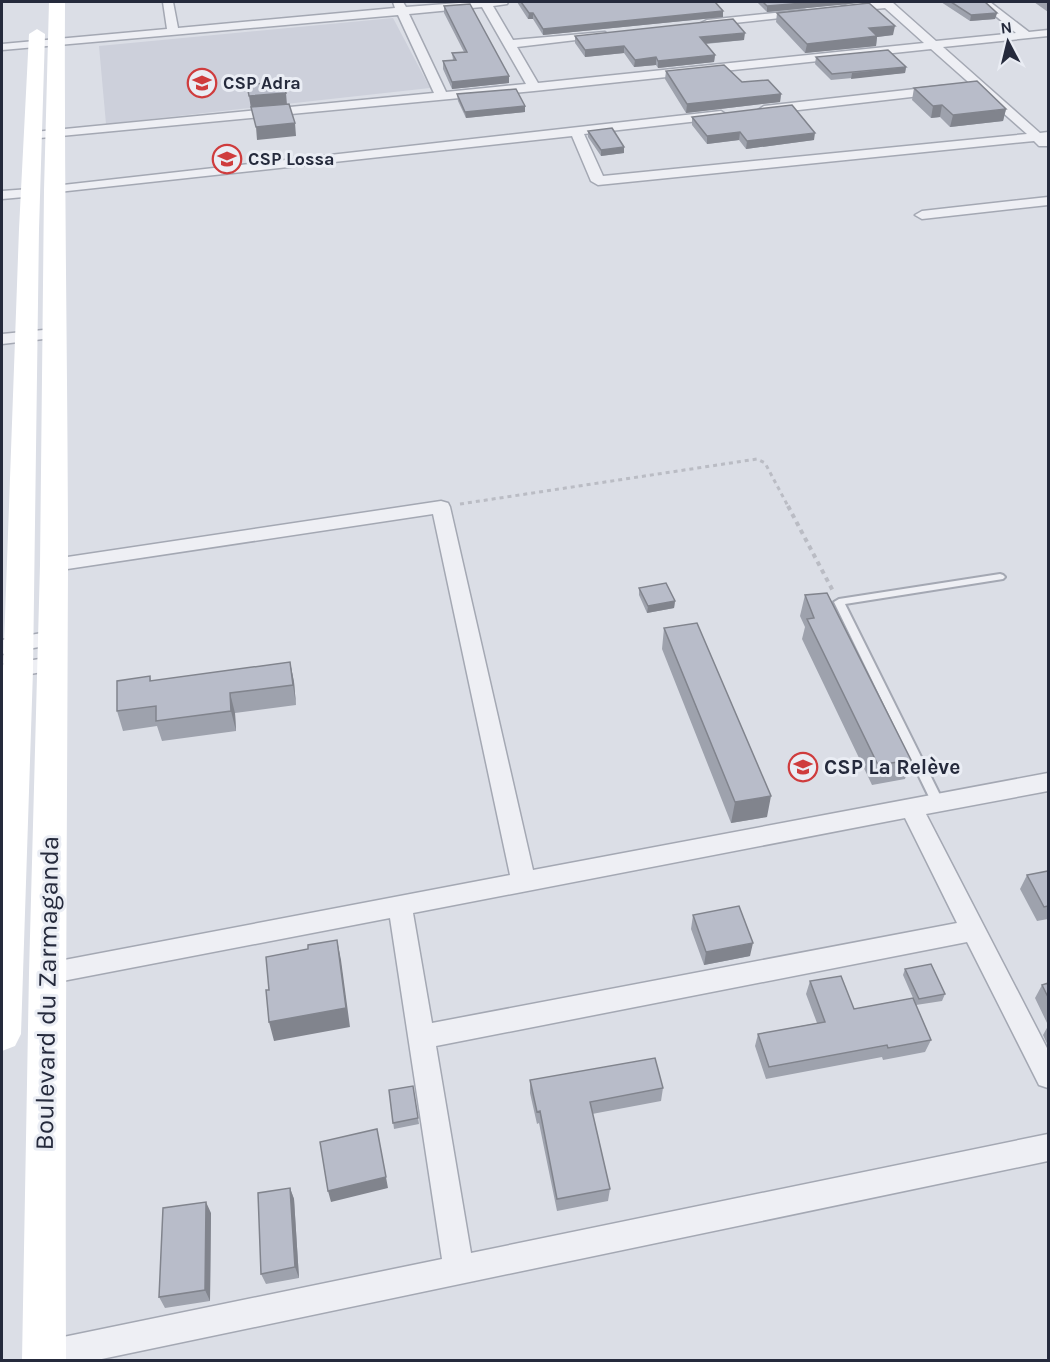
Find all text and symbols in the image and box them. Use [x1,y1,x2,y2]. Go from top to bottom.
north arrow [978,12,1038,72]
text: N [999,17,1013,38]
school or university icon: CSP Adra [186,67,218,99]
place label: CSP Adra [223,72,301,94]
school or university icon: CSP Lossa [211,143,243,175]
place label: CSP Lossa [248,148,334,170]
school or university icon: CSP La Relève [787,751,819,783]
place label: CSP La Relève [824,755,960,779]
street label: Boulevard du Zarmaganda [29,835,65,1151]

